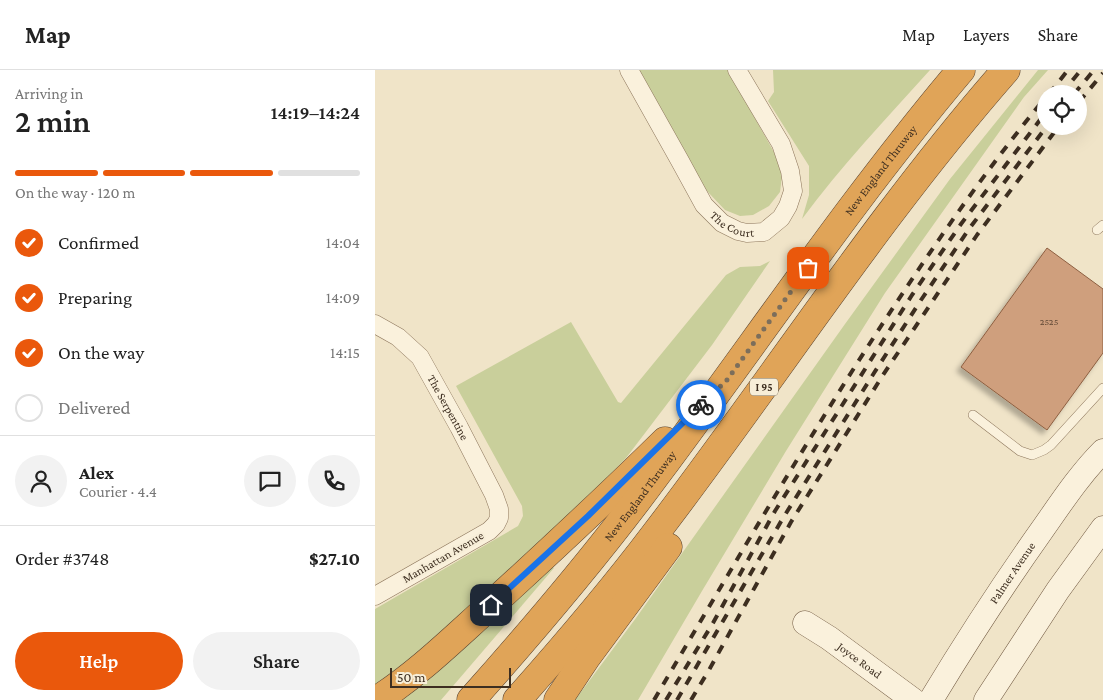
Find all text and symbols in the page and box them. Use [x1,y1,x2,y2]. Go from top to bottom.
text: Map [25,21,71,48]
text: Map [902,25,935,45]
text: Layers [963,25,1010,45]
text: Share [1038,25,1078,45]
text: Arriving in [15,85,83,102]
map controls [1037,85,1087,135]
button: locate [1037,85,1087,135]
text: 14:19–14:24 [271,102,360,123]
text: 2 min [15,103,90,139]
street label: New England Thruway [842,122,920,218]
text: On the way · 120 m [15,184,135,201]
street label: The Court [707,208,755,240]
icon: check [15,229,43,257]
text: Confirmed [58,232,139,253]
text: 14:04 [326,234,360,251]
pin [787,247,829,289]
icon: bag [794,254,822,282]
icon: check [15,284,43,312]
text: Preparing [58,287,132,308]
text: 14:09 [326,289,360,306]
house number: 2525 [1040,316,1059,327]
icon: check [15,339,43,367]
text: On the way [58,342,144,363]
text: 14:15 [330,344,360,361]
street label: The Serpentine [424,372,472,443]
road number: I 95 [750,378,778,396]
courier [676,380,726,430]
icon: bike [687,391,715,419]
text: Delivered [58,397,131,418]
street label: New England Thruway [601,448,679,544]
button: person [15,455,67,507]
button: chat [244,455,296,507]
button: phone [308,455,360,507]
text: Alex [79,462,114,483]
text: Courier · 4.4 [79,483,157,500]
street label: Manhattan Avenue [400,528,486,586]
street label: Palmer Avenue [987,539,1038,606]
text: Order #3748 [15,548,109,569]
text: $27.10 [309,548,360,569]
pin [470,584,512,626]
icon: home [477,591,505,619]
button: Help [15,632,183,690]
button: Share [193,632,360,690]
street label: Joyce Road [834,639,885,682]
scale bar [390,665,511,688]
text: 50 m [397,669,425,685]

